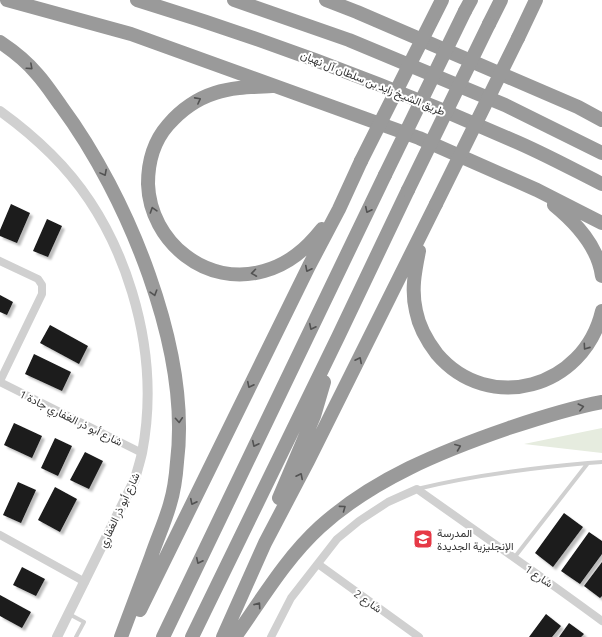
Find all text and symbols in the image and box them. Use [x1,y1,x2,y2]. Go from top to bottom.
street label: طريق الشيخ زايد بن سلطان آل نهيان [298,48,447,119]
one-way arrow [25,62,32,69]
one-way arrow [194,97,201,105]
one-way arrow [99,169,107,176]
one-way arrow [365,205,373,213]
one-way arrow [149,207,158,214]
one-way arrow [305,264,313,272]
one-way arrow [251,268,257,277]
one-way arrow [149,289,158,296]
one-way arrow [309,323,317,330]
one-way arrow [583,343,591,350]
one-way arrow [354,356,362,364]
one-way arrow [247,381,255,389]
street label: شارع أبو ذر الغفاري جادة 1 [16,388,125,452]
one-way arrow [578,403,584,411]
one-way arrow [174,417,183,423]
one-way arrow [252,440,260,448]
one-way arrow [454,443,461,451]
street label: شارع أبو ذر الغفاري [96,470,145,551]
one-way arrow [296,473,303,480]
one-way arrow [190,498,198,505]
one-way arrow [339,506,346,513]
place label: المدرسة الإنجليزية الجديدة [437,527,514,553]
school or university icon: المدرسة الإنجليزية الجديدة [412,528,434,550]
one-way arrow [196,557,204,565]
street label: شارع 1 [522,562,555,591]
street label: شارع 2 [351,587,384,617]
one-way arrow [253,602,261,609]

